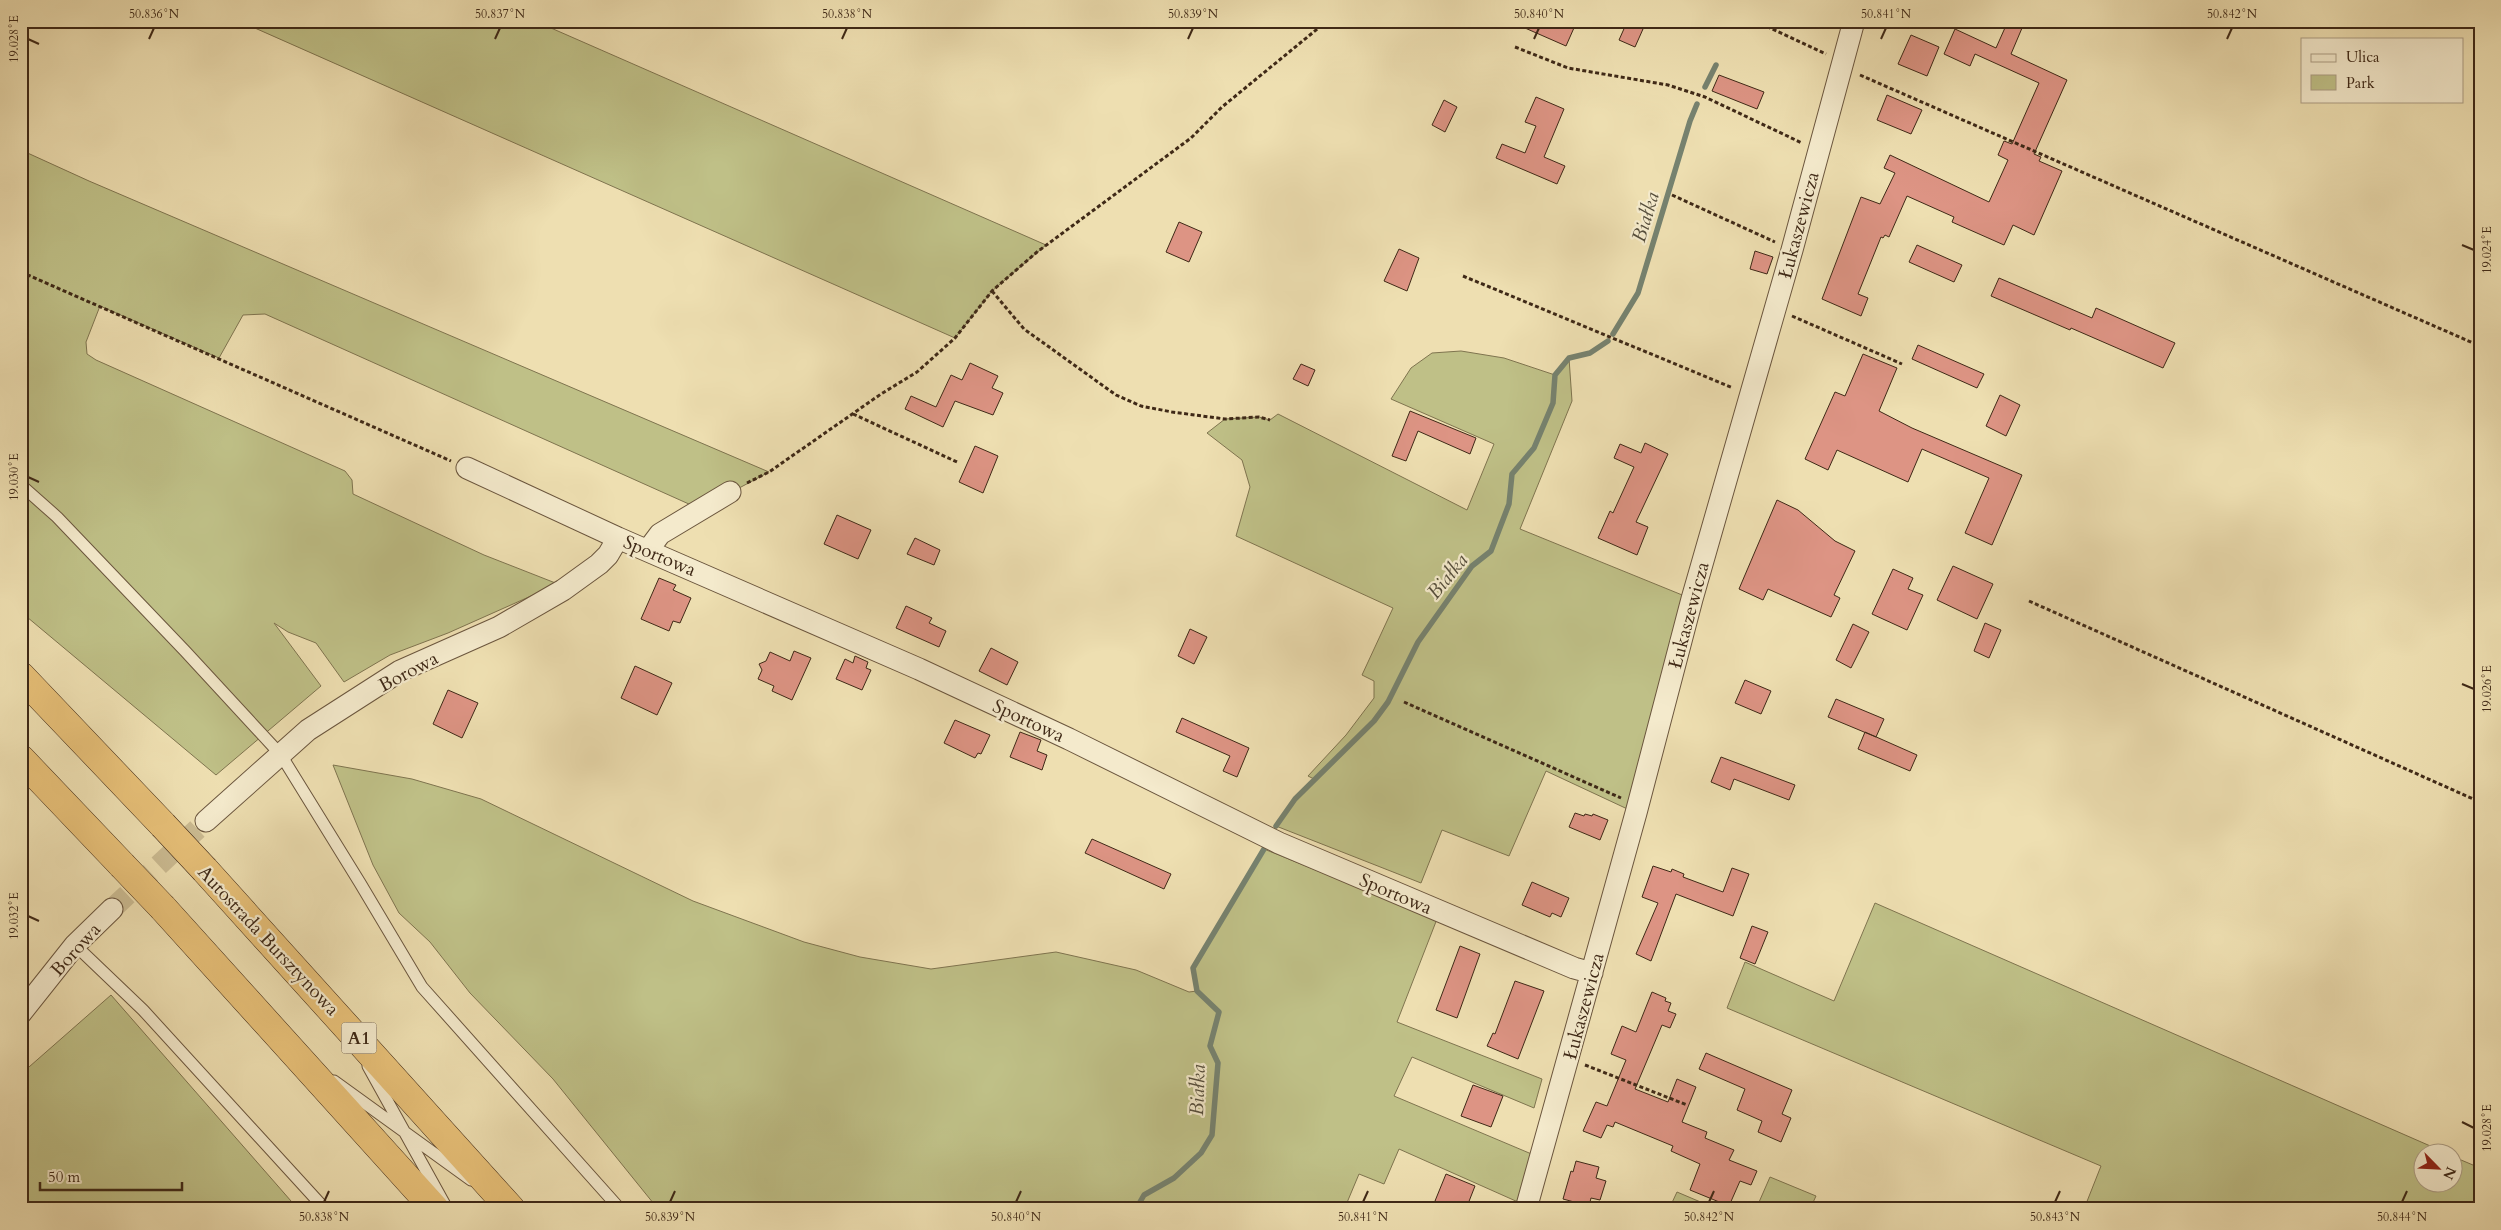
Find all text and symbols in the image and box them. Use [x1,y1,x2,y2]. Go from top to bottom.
text: 50.836°N [129,6,180,22]
text: 50.837°N [475,6,526,22]
text: 50.838°N [822,6,873,22]
text: 50.839°N [1168,6,1219,22]
text: 50.840°N [1514,6,1565,22]
text: 50.841°N [1861,6,1912,22]
text: 50.842°N [2207,6,2258,22]
text: 19.028°E [6,15,22,63]
legend [2301,38,2464,102]
text: Ulica [2346,47,2380,67]
text: Park [2346,73,2375,93]
street label: Łukaszewicza [1772,169,1826,282]
water label: Białka [1625,189,1666,246]
text: 19.024°E [2479,226,2495,274]
text: 19.030°E [6,453,22,501]
street label: Sportowa [619,529,700,583]
water label: Białka [1421,548,1474,605]
street label: Łukaszewicza [1662,559,1716,672]
street label: Borowa [374,645,443,698]
text: 19.026°E [2479,665,2495,713]
street label: Sportowa [988,693,1069,749]
street label: Autostrada Bursztynowa [192,860,345,1022]
street label: Sportowa [1355,867,1436,921]
text: 19.032°E [6,892,22,940]
street label: Borowa [45,917,107,982]
street label: Łukaszewicza [1557,950,1611,1063]
road number: A1 [342,1022,376,1054]
water label: Białka [1183,1064,1212,1116]
text: 19.028°E [2479,1104,2495,1152]
north arrow [2414,1142,2464,1192]
scale bar [40,1160,182,1192]
text: N [2438,1164,2461,1183]
text: 50 m [48,1167,80,1187]
text: 50.838°N [299,1209,350,1225]
text: 50.839°N [645,1209,696,1225]
text: 50.840°N [991,1209,1042,1225]
text: 50.841°N [1338,1209,1389,1225]
text: 50.842°N [1684,1209,1735,1225]
text: 50.843°N [2030,1209,2081,1225]
text: 50.844°N [2377,1209,2428,1225]

